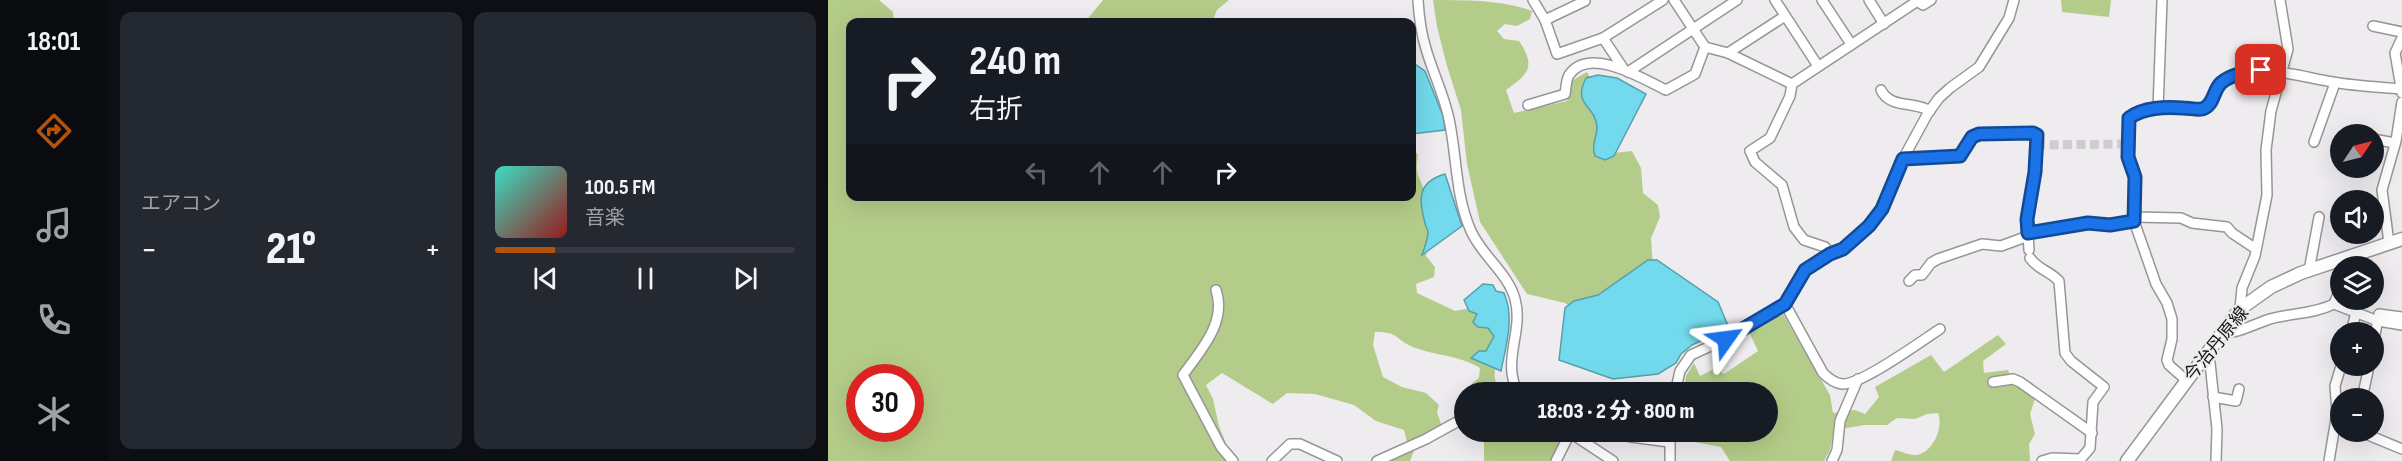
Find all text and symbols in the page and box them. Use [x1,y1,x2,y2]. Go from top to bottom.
text: 18:01 [28,26,80,58]
text: 240 m [969,36,1061,87]
icon: right [870,42,948,120]
pin [2235,44,2286,95]
icon: arrive [2244,53,2277,86]
text: 右折 [969,94,1023,126]
icon: directions [33,110,75,152]
north arrow [2330,124,2384,178]
map controls [2330,124,2384,442]
icon: left [1020,156,1053,189]
icon: ahead [1083,156,1116,189]
icon: ahead [1146,156,1179,189]
icon: right [1209,156,1242,189]
text: 100.5 FM [585,174,655,201]
button: sound [2330,190,2384,244]
text: エアコン [141,192,221,216]
icon: music [33,204,75,246]
text: 音楽 [585,206,625,230]
text: 21° [266,222,316,277]
text: − [141,230,157,270]
text: + [425,230,441,270]
button: layers [2330,256,2384,310]
icon: previous [529,262,562,295]
icon: pause [629,262,662,295]
icon: next [729,262,762,295]
icon: phone [33,299,75,341]
street label: 今治丹原線 [2180,303,2253,386]
position arrow [1694,307,1758,371]
button: + [2330,322,2384,376]
speed limit sign: 30 [846,364,924,442]
button: − [2330,388,2384,442]
icon: climate [33,393,75,435]
text: 18:03 · 2 分 · 800 m [1538,398,1694,425]

